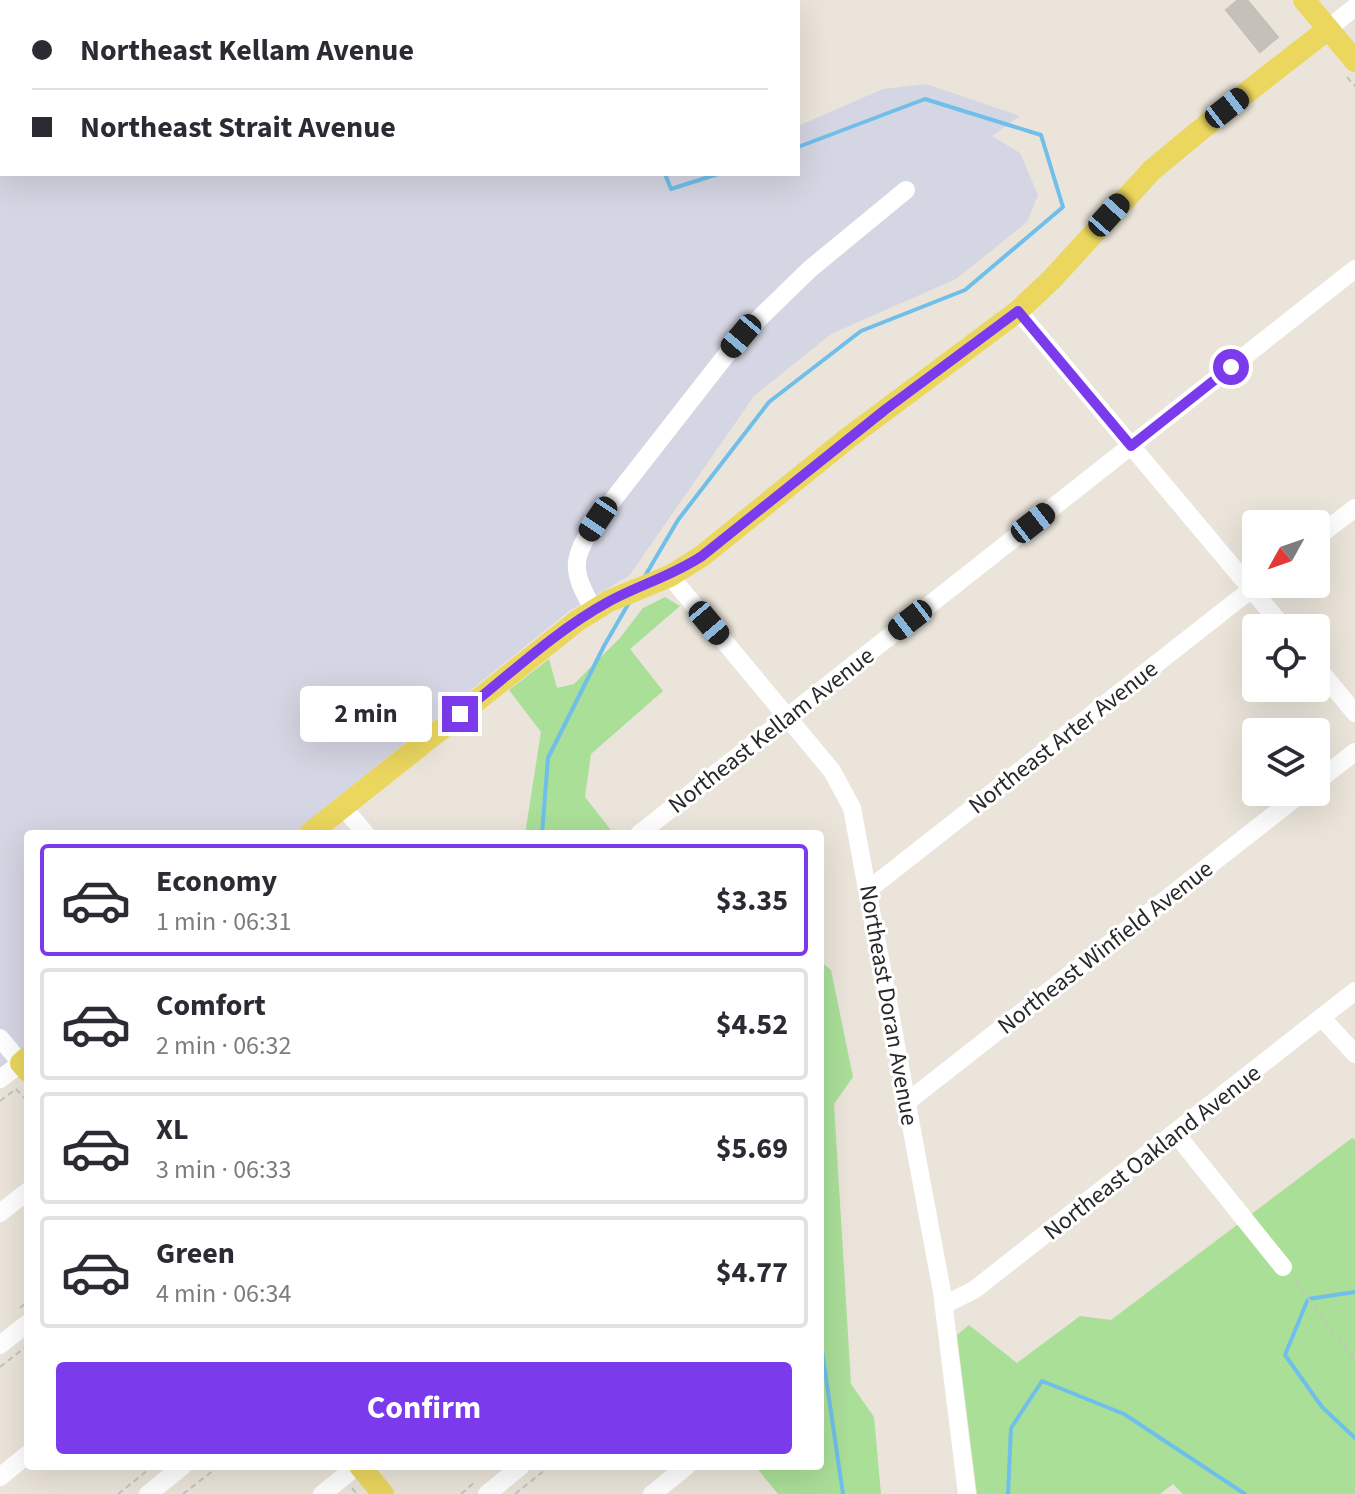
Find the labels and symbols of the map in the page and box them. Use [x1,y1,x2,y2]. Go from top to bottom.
car [1201,84,1253,132]
car [1084,189,1134,241]
car [716,310,766,362]
route start [1213,349,1249,385]
car [575,492,621,546]
car [1007,499,1059,547]
north arrow [1242,510,1330,598]
car [884,596,936,644]
car [684,597,734,649]
street label: Northeast Kellam Avenue [661,639,882,822]
street label: Northeast Arter Avenue [961,652,1166,823]
callout: 2 min [300,686,432,742]
route end [442,696,478,732]
street label: Northeast Winfield Avenue [990,852,1221,1043]
street label: Northeast Doran Avenue [850,882,927,1128]
street label: Northeast Oakland Avenue [1036,1056,1268,1249]

